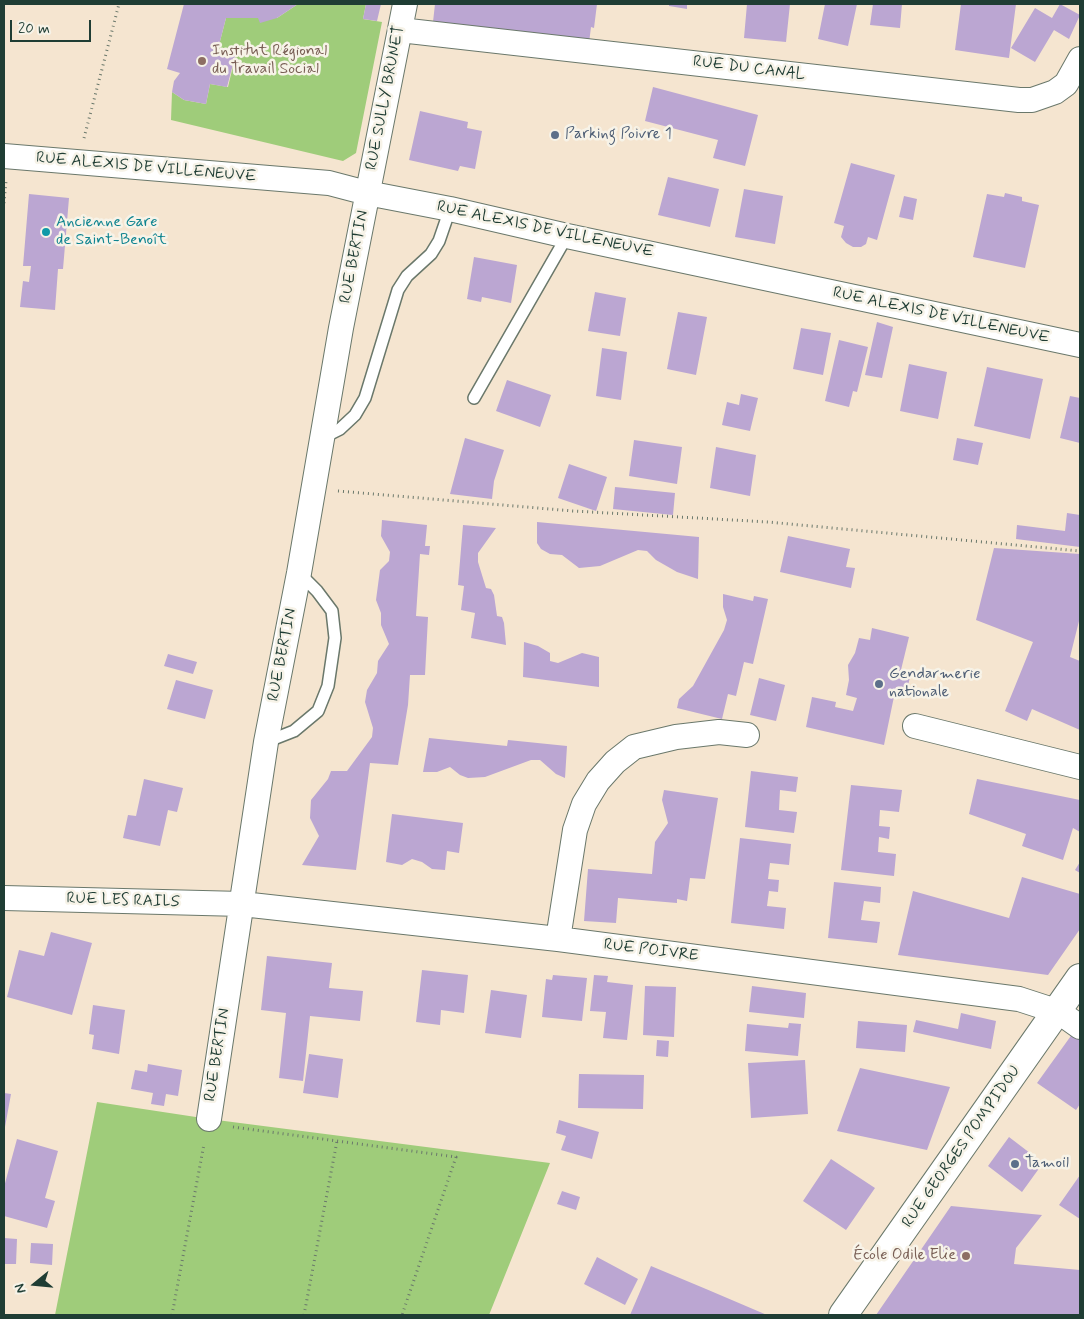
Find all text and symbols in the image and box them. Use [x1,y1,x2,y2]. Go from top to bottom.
scale bar [12,10,94,42]
text: 20 m [18,19,50,39]
street label: RUE SULLY BRUNET [363,24,409,172]
place label: Institut Régional du Travail Social [212,42,327,80]
street label: RUE DU CANAL [692,53,806,85]
marker: Institut Régional du Travail Social [196,55,208,67]
place label: Parking Poivre 1 [565,125,672,145]
marker: Parking Poivre 1 [549,129,561,141]
street label: RUE ALEXIS DE VILLENEUVE [35,149,257,187]
street label: RUE ALEXIS DE VILLENEUVE [435,198,655,262]
street label: RUE BERTIN [337,209,373,305]
place label: Ancienne Gare de Saint-Benoît [56,213,167,251]
marker: Ancienne Gare de Saint-Benoît [40,226,52,238]
street label: RUE ALEXIS DE VILLENEUVE [831,284,1051,348]
street label: RUE BERTIN [265,607,301,703]
place label: Gendarmerie nationale [889,665,980,703]
marker: Gendarmerie nationale [873,678,885,690]
street label: RUE LES RAILS [66,889,180,913]
street label: RUE POIVRE [602,936,700,966]
street label: RUE BERTIN [201,1007,235,1103]
street label: RUE GEORGES POMPIDOU [899,1062,1025,1232]
place label: Tamoil [1025,1154,1069,1174]
marker: Tamoil [1009,1158,1021,1170]
place label: École Odile Elie [853,1246,956,1266]
marker: École Odile Elie [960,1250,972,1262]
north arrow [10,1259,60,1309]
text: N [11,1281,31,1295]

